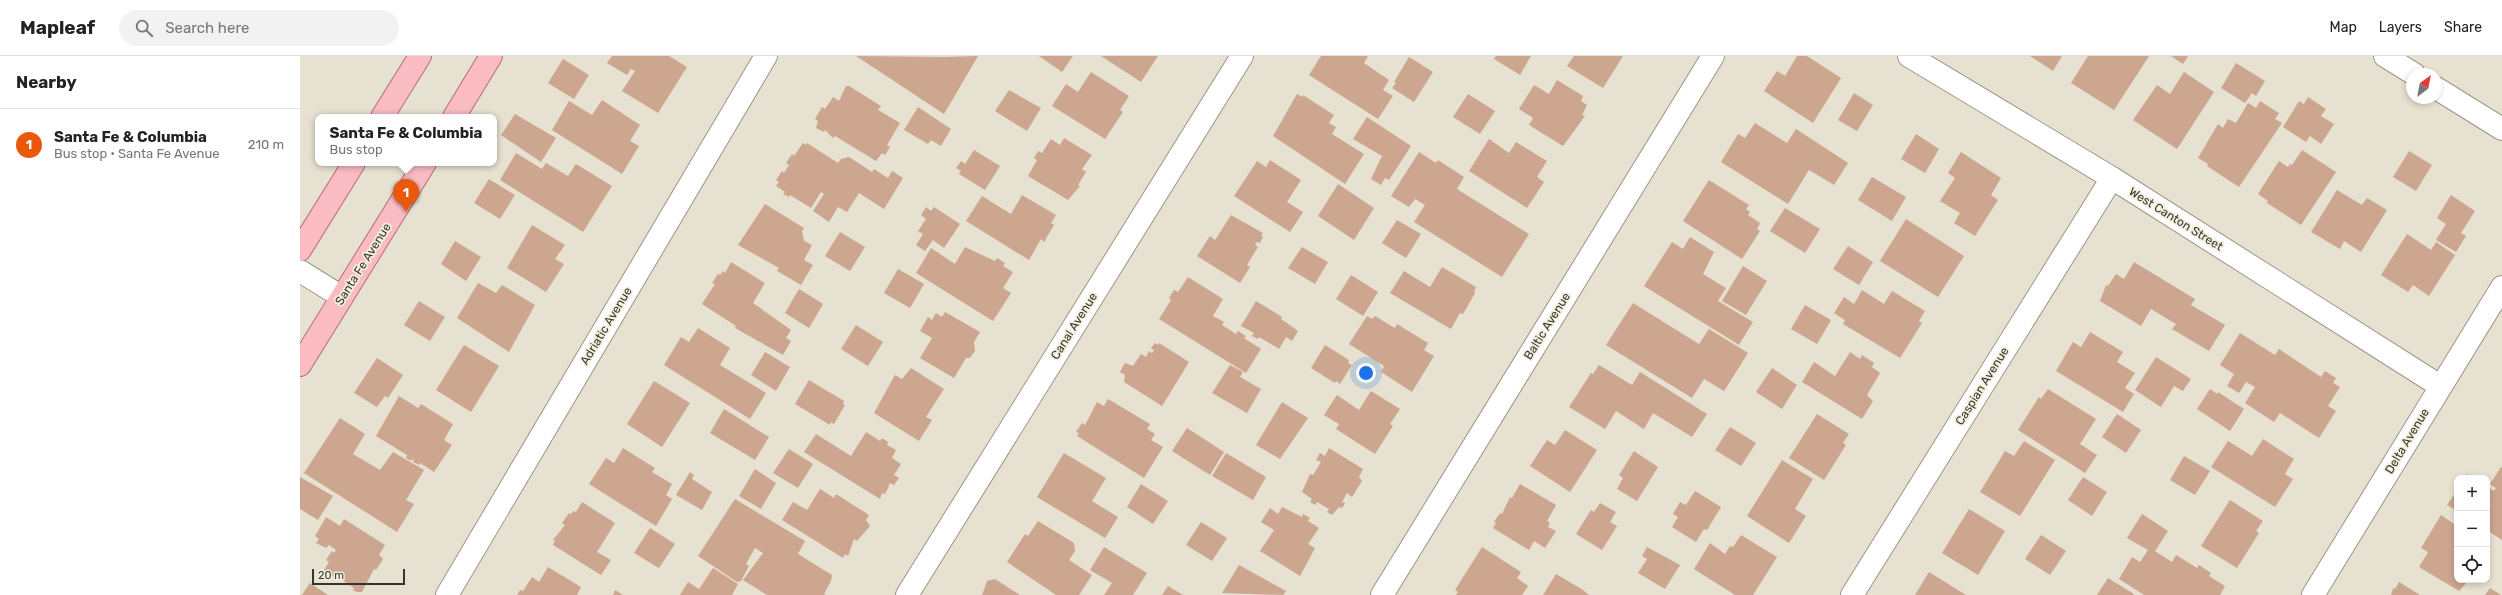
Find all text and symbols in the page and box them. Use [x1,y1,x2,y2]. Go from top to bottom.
search box [119,10,399,46]
text: Mapleaf [20,16,95,39]
icon: search [133,17,155,39]
text: Search here [165,19,249,37]
text: Map [2330,19,2357,36]
text: Layers [2379,19,2422,36]
text: Share [2444,19,2482,36]
north arrow [2406,68,2442,104]
text: Nearby [16,72,77,92]
popup [315,114,497,166]
text: Santa Fe & Columbia [330,124,482,142]
text: Santa Fe & Columbia [54,128,207,146]
text: 1 [26,137,32,152]
text: 210 m [248,137,284,152]
text: Bus stop [330,142,383,157]
text: Bus stop · Santa Fe Avenue [54,146,220,161]
pin: 1 [393,179,419,212]
street label: West Canton Street [2126,184,2226,254]
street label: Santa Fe Avenue [332,220,394,307]
street label: Adriatic Avenue [577,284,635,367]
street label: Canal Avenue [1048,290,1100,362]
street label: Baltic Avenue [1521,290,1573,362]
street label: Caspian Avenue [1952,344,2012,428]
your location [1356,363,1376,383]
street label: Delta Avenue [2382,405,2432,476]
map controls [2454,475,2490,583]
button: + [2454,475,2490,511]
button: − [2454,511,2490,547]
button: locate [2454,547,2490,583]
scale bar [312,567,405,586]
text: 20 m [318,569,344,582]

